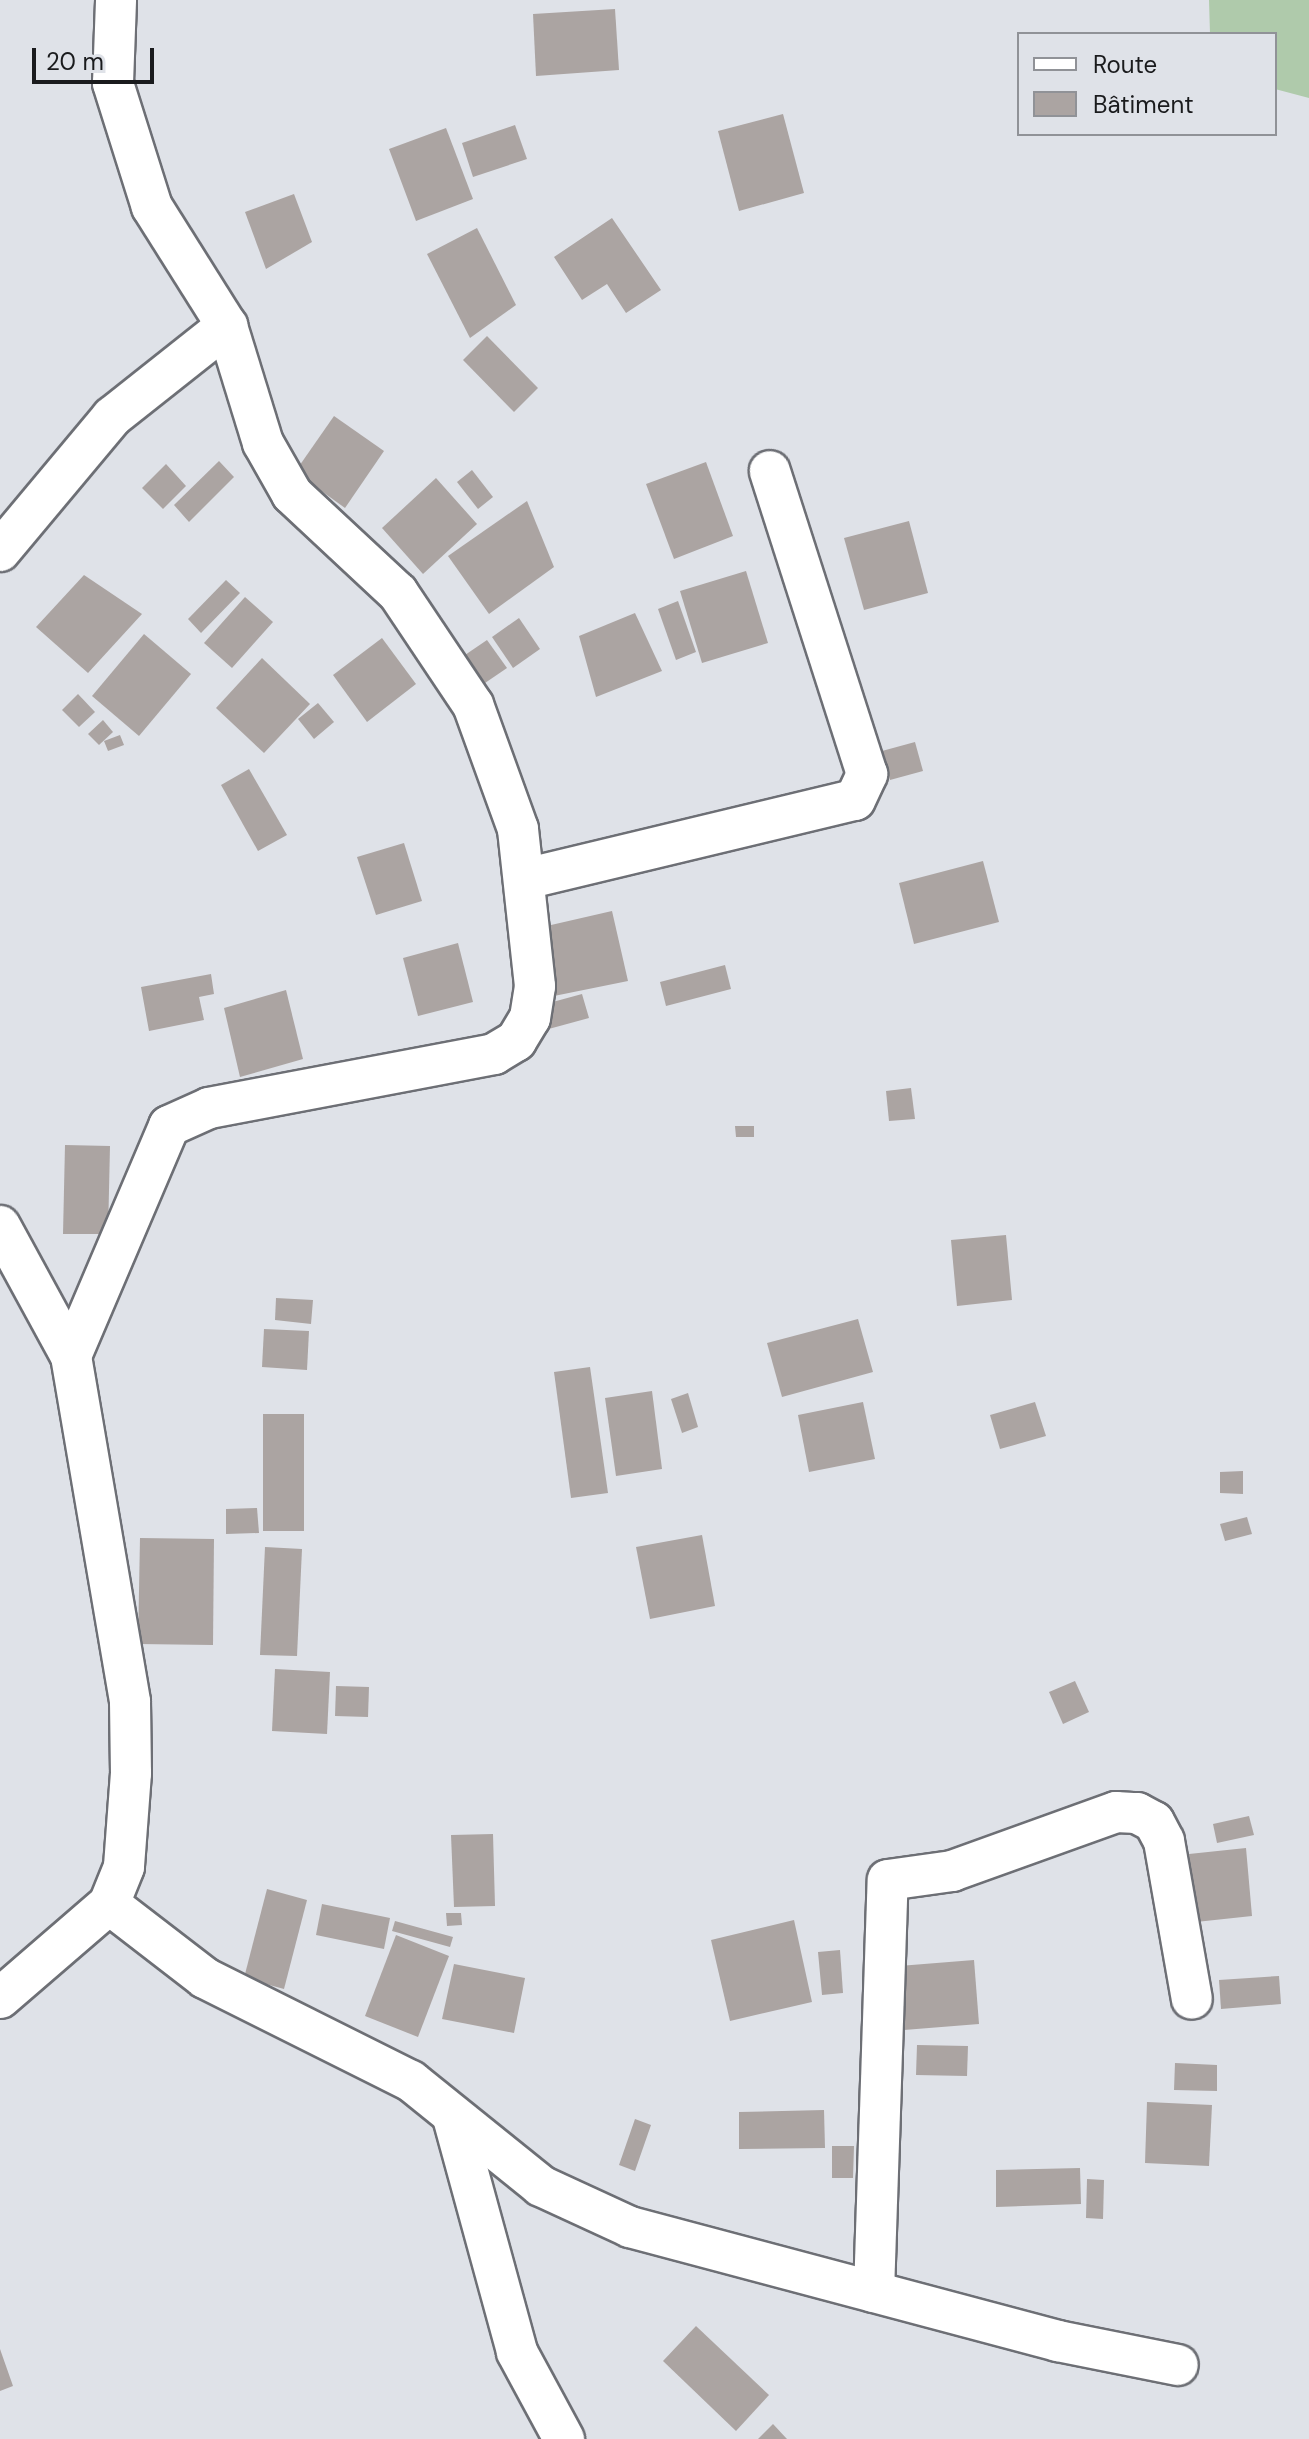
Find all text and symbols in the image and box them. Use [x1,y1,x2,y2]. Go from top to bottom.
scale bar [36,32,158,82]
legend [1017,32,1277,136]
text: 20 m [46,46,104,77]
text: Route [1093,49,1157,80]
text: Bâtiment [1093,89,1194,120]

